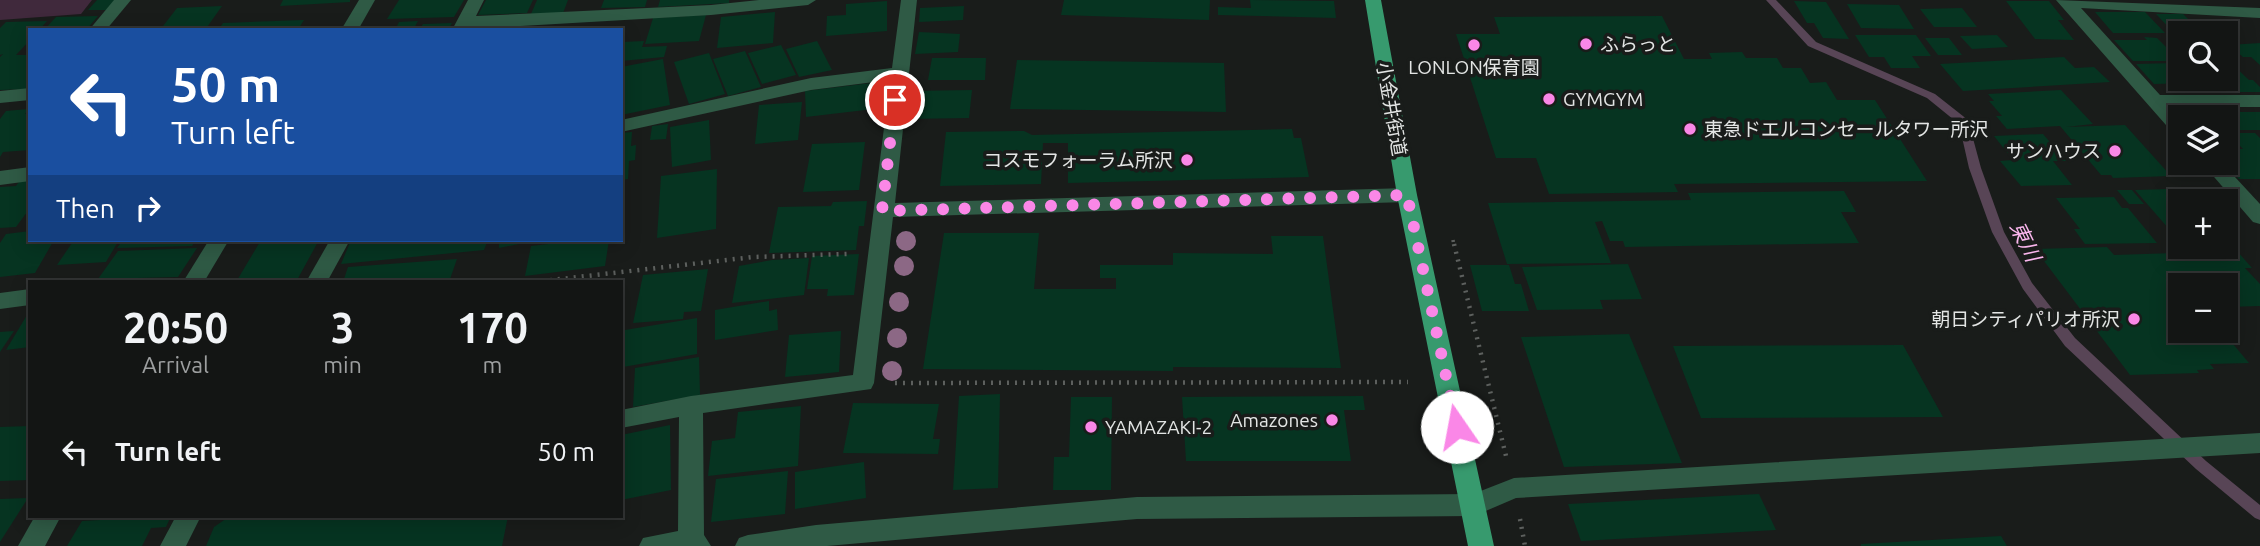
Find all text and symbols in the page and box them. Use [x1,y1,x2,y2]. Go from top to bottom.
map controls [2168,21,2238,343]
button: search [2168,21,2238,91]
place label: ふらっと [1600,33,1676,55]
marker: ふらっと [1578,36,1594,52]
marker: LONLON保育園 [1466,37,1482,53]
icon: left [56,56,147,147]
text: 50 m [171,56,280,111]
place label: LONLON保育園 [1408,56,1540,78]
street label: 小金井街道 [1373,60,1411,158]
pin [865,70,925,130]
icon: arrive [876,81,914,119]
place label: GYMGYM [1563,88,1643,110]
marker: GYMGYM [1541,91,1557,107]
button: layers [2168,105,2238,175]
text: Turn left [171,114,295,150]
place label: 東急ドエルコンセールタワー所沢 [1704,118,1989,140]
marker: 東急ドエルコンセールタワー所沢 [1682,121,1698,137]
place label: サンハウス [2006,140,2101,162]
marker: サンハウス [2107,143,2123,159]
place label: コスモフォーラム所沢 [984,149,1173,171]
marker: コスモフォーラム所沢 [1179,152,1195,168]
icon: right [129,189,167,227]
button: + [2168,189,2238,259]
text: Then [56,194,115,223]
water label: 東川 [2006,217,2047,267]
button: − [2168,273,2238,343]
text: 20:50 [123,304,228,351]
text: 3 [331,304,354,351]
text: 170 [457,304,528,351]
place label: 朝日シティパリオ所沢 [1931,308,2120,330]
marker: 朝日シティパリオ所沢 [2126,311,2142,327]
text: Arrival [142,352,209,377]
text: min [323,352,362,377]
text: m [482,352,502,377]
position arrow [1420,390,1494,464]
place label: Amazones [1230,409,1318,431]
marker: Amazones [1324,412,1340,428]
place label: YAMAZAKI-2 [1105,416,1212,438]
marker: YAMAZAKI-2 [1083,419,1099,435]
icon: left [56,433,94,471]
text: Turn left [115,437,221,466]
text: 50 m [537,437,595,466]

